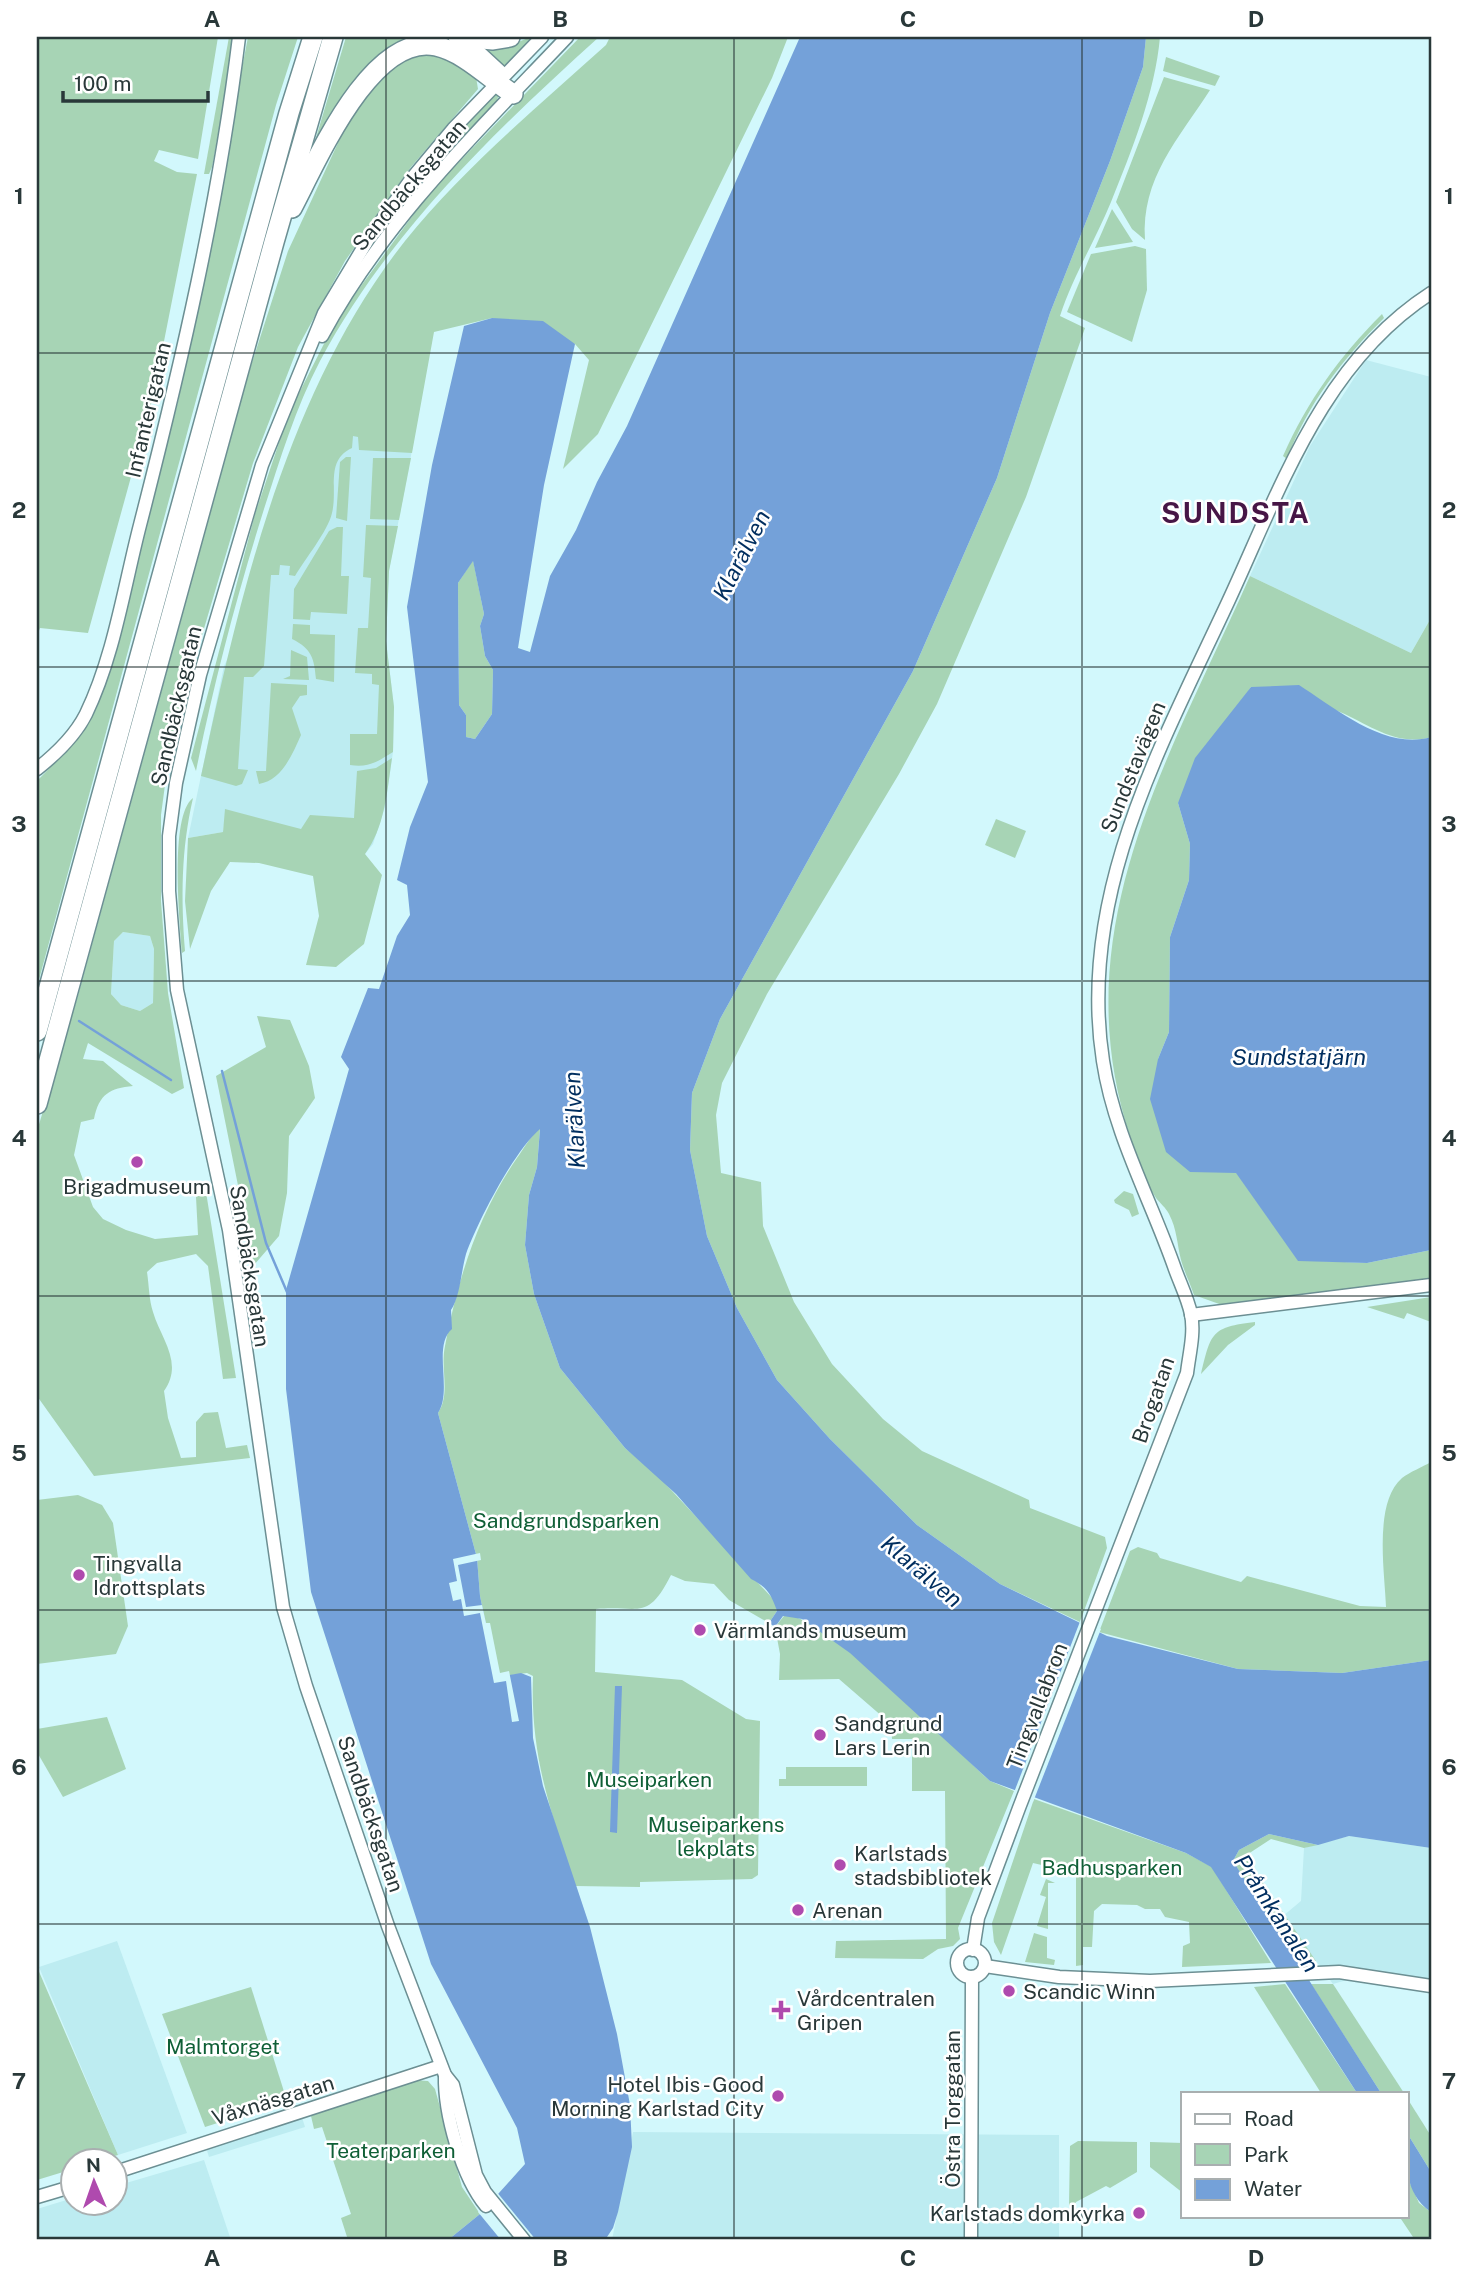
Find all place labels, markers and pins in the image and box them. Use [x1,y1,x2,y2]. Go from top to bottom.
marker: Brigadmuseum [129,1154,145,1170]
place label: Brigadmuseum [63,1174,211,1199]
place label: Tingvalla Idrottsplats [93,1551,205,1600]
marker: Tingvalla Idrottsplats [71,1567,87,1583]
place label: Värmlands museum [714,1618,907,1643]
marker: Värmlands museum [692,1622,708,1638]
place label: Sandgrund Lars Lerin [834,1711,942,1760]
marker: Sandgrund Lars Lerin [812,1727,828,1743]
place label: Karlstads stadsbibliotek [854,1841,992,1890]
marker: Karlstads stadsbibliotek [832,1857,848,1873]
place label: Arenan [812,1898,883,1923]
marker: Arenan [790,1902,806,1918]
place label: Scandic Winn [1023,1979,1155,2004]
marker: Scandic Winn [1001,1983,1017,1999]
place label: Vårdcentralen Gripen [797,1986,935,2035]
marker: Vårdcentralen Gripen [771,2000,791,2020]
place label: Hotel Ibis - Good Morning Karlstad City [551,2072,764,2121]
marker: Hotel Ibis - Good Morning Karlstad City [770,2088,786,2104]
place label: Karlstads domkyrka [930,2201,1125,2226]
marker: Karlstads domkyrka [1131,2205,1147,2221]

